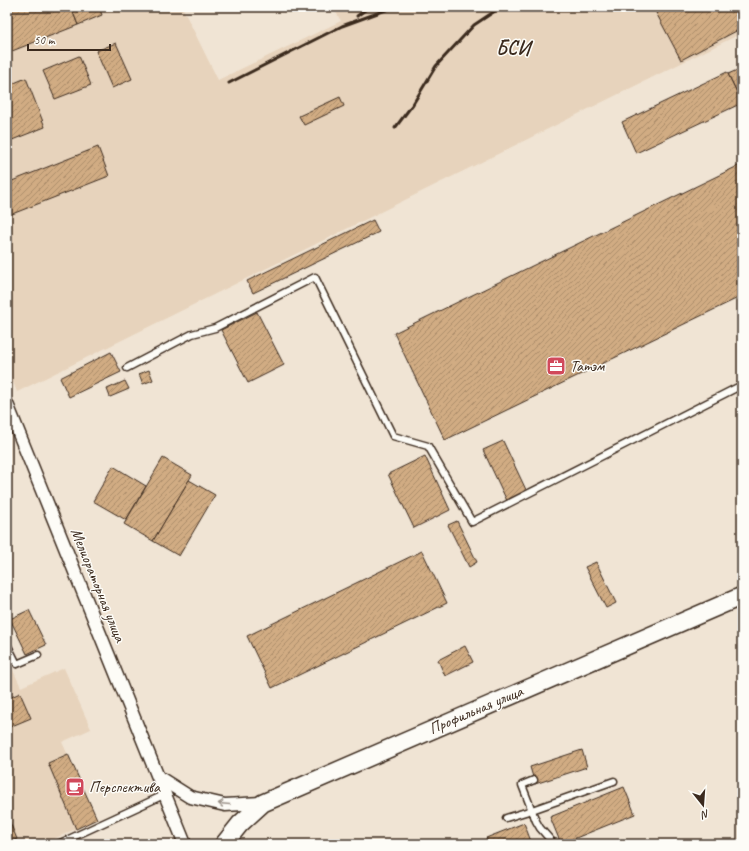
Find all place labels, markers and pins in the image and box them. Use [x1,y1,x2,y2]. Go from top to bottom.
office icon: Татэм [545,355,567,377]
place label: Татэм [570,356,605,376]
cafe icon: Перспектива [64,776,86,798]
place label: Перспектива [89,777,161,797]

